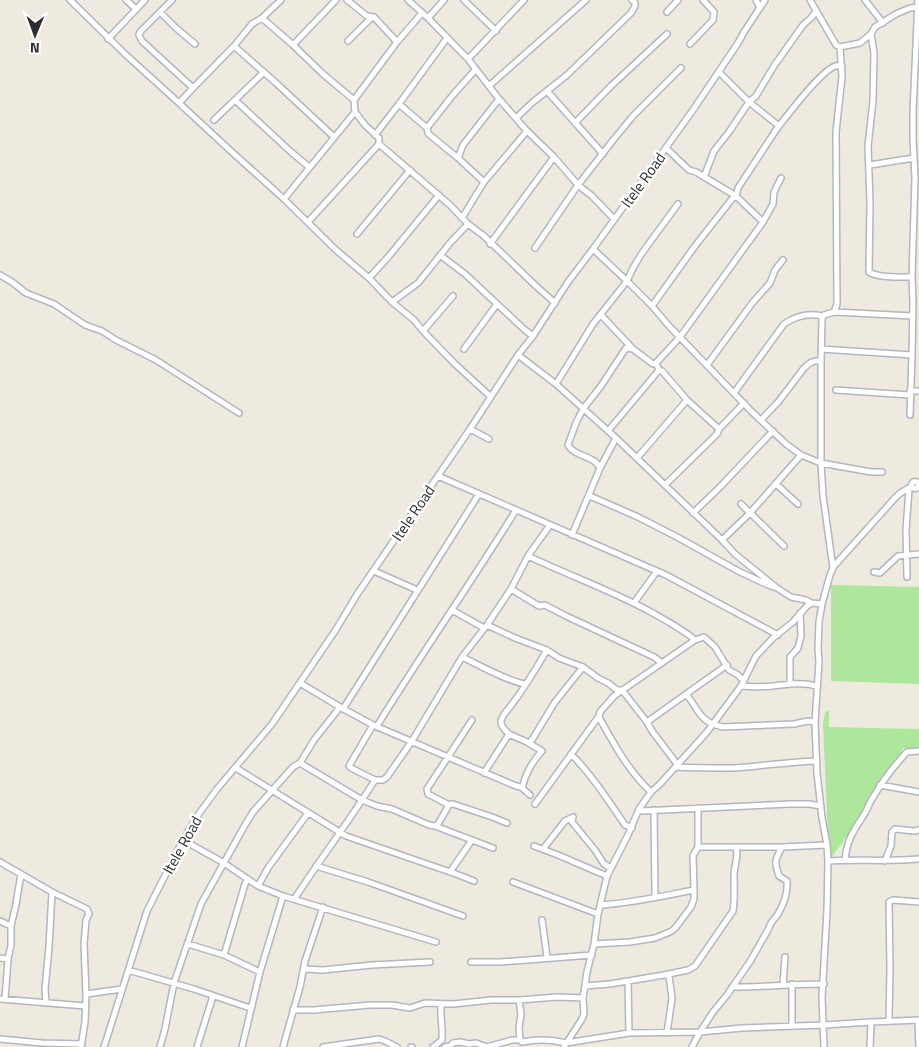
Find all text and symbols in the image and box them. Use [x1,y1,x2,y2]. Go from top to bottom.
north arrow [10,10,60,60]
text: N [30,38,40,59]
street label: Itele Road [615,148,671,212]
street label: Itele Road [386,480,440,546]
street label: Itele Road [157,812,207,878]

